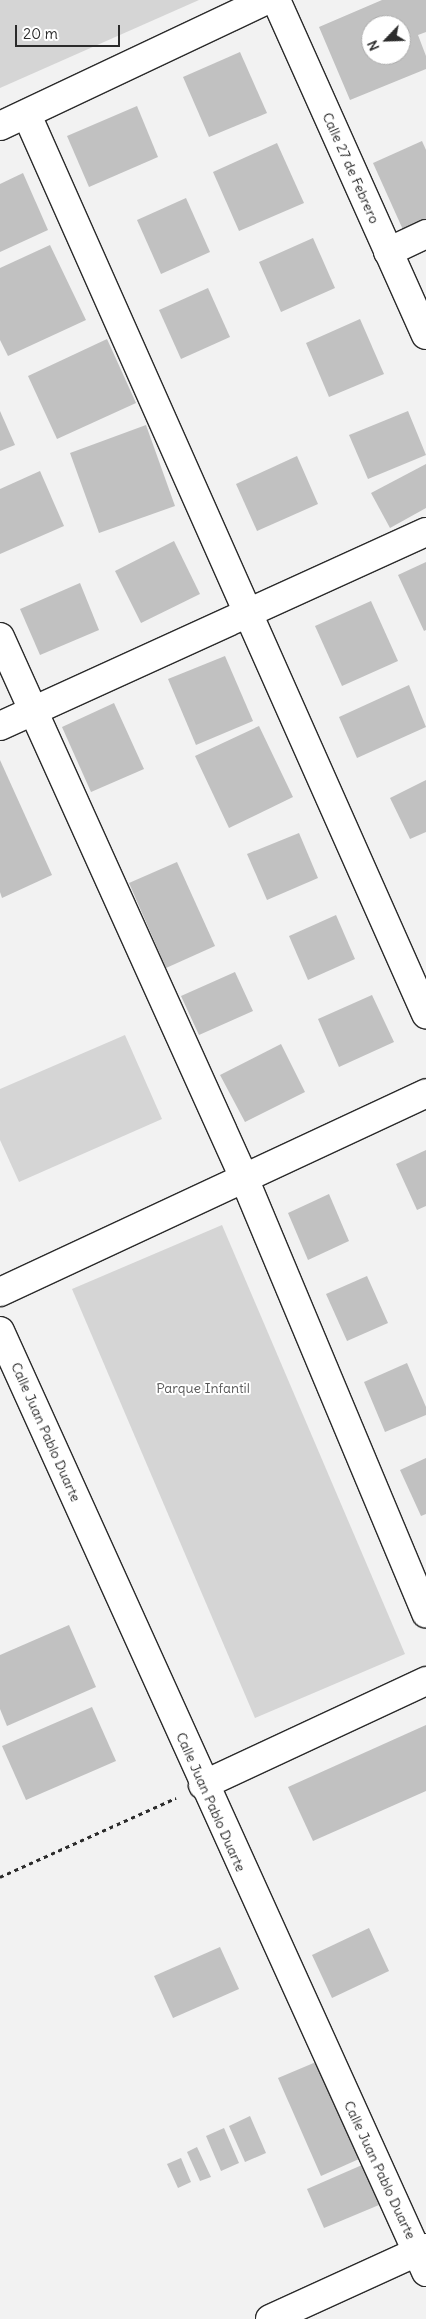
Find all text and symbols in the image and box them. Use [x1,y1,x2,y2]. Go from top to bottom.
scale bar [18,15,122,47]
north arrow [361,15,411,65]
text: 20 m [23,24,58,43]
text: N [363,38,383,54]
street label: Calle 27 de Febrero [319,110,383,226]
street label: Calle Juan Pablo Duarte [8,1360,84,1504]
park label: Parque Infantil [156,1380,250,1396]
street label: Calle Juan Pablo Duarte [173,1730,249,1874]
street label: Calle Juan Pablo Duarte [341,2098,419,2242]

